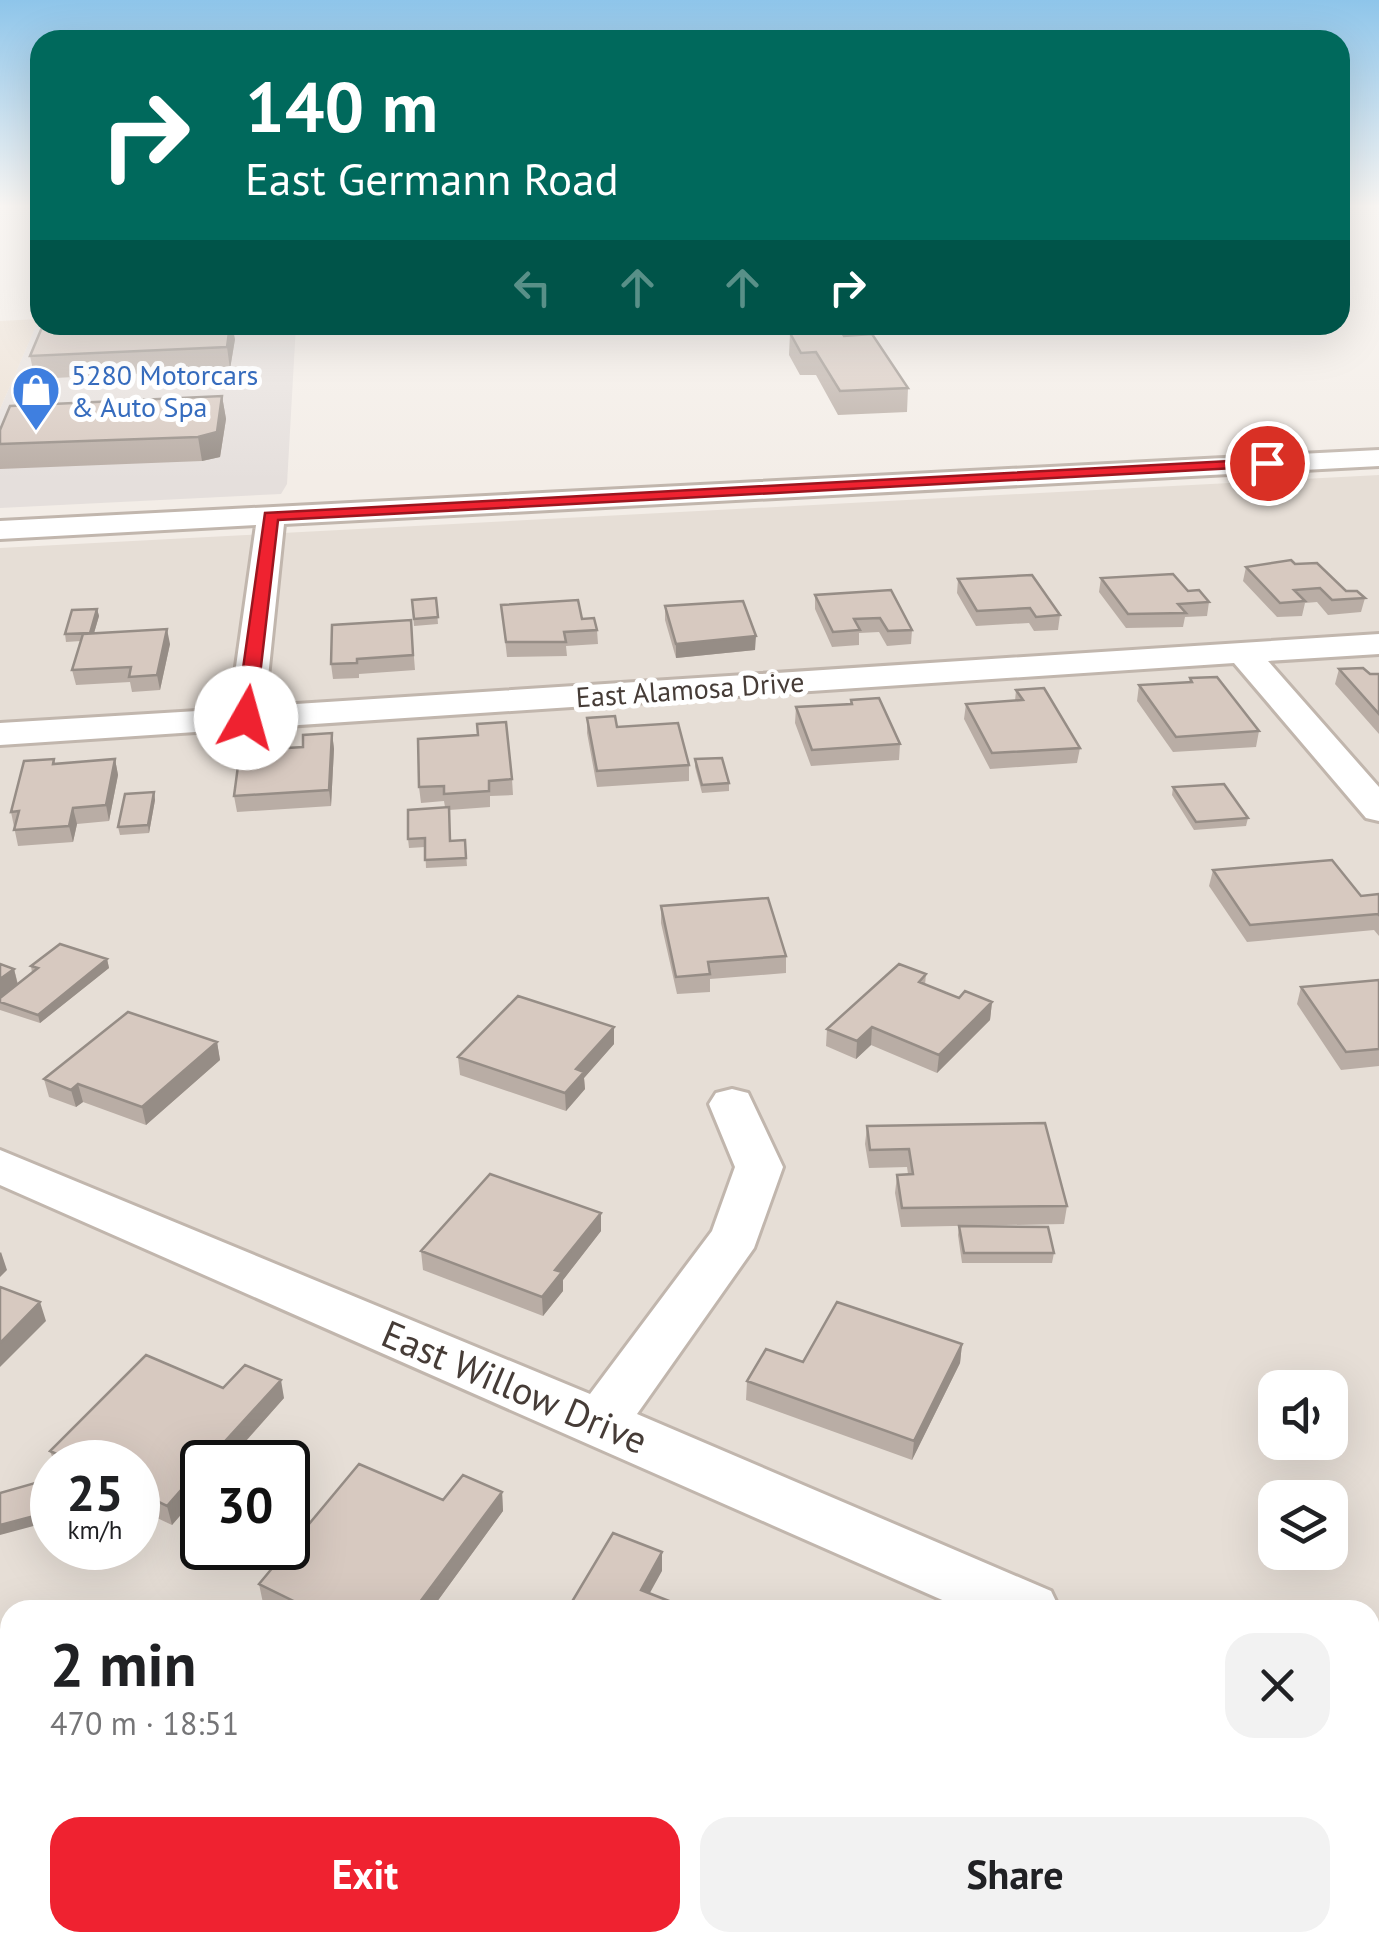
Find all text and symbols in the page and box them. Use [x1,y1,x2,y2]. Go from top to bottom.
text: 140 m [245,61,438,151]
icon: right [80,70,210,200]
text: East Germann Road [245,149,619,207]
icon: left [505,260,560,315]
icon: ahead [610,260,665,315]
icon: ahead [715,260,770,315]
icon: right [820,260,875,315]
place label: 5280 Motorcars & Auto Spa [71,356,258,425]
shop icon: 5280 Motorcars & Auto Spa [10,364,62,432]
pin [1225,421,1310,506]
icon: arrive [1240,436,1295,491]
street label: East Alamosa Drive [575,663,805,715]
position arrow [194,666,298,770]
street label: East Willow Drive [375,1308,655,1464]
map controls [1258,1370,1348,1570]
button: sound [1258,1370,1348,1460]
speed limit sign: 30 [180,1440,310,1570]
text: 25 [67,1460,123,1525]
button: layers [1258,1480,1348,1570]
text: km/h [68,1514,122,1546]
text: 2 min [50,1625,196,1703]
button: close [1225,1633,1330,1738]
text: 470 m · 18:51 [50,1702,239,1744]
button: Exit [50,1817,680,1932]
button: Share [700,1817,1330,1932]

